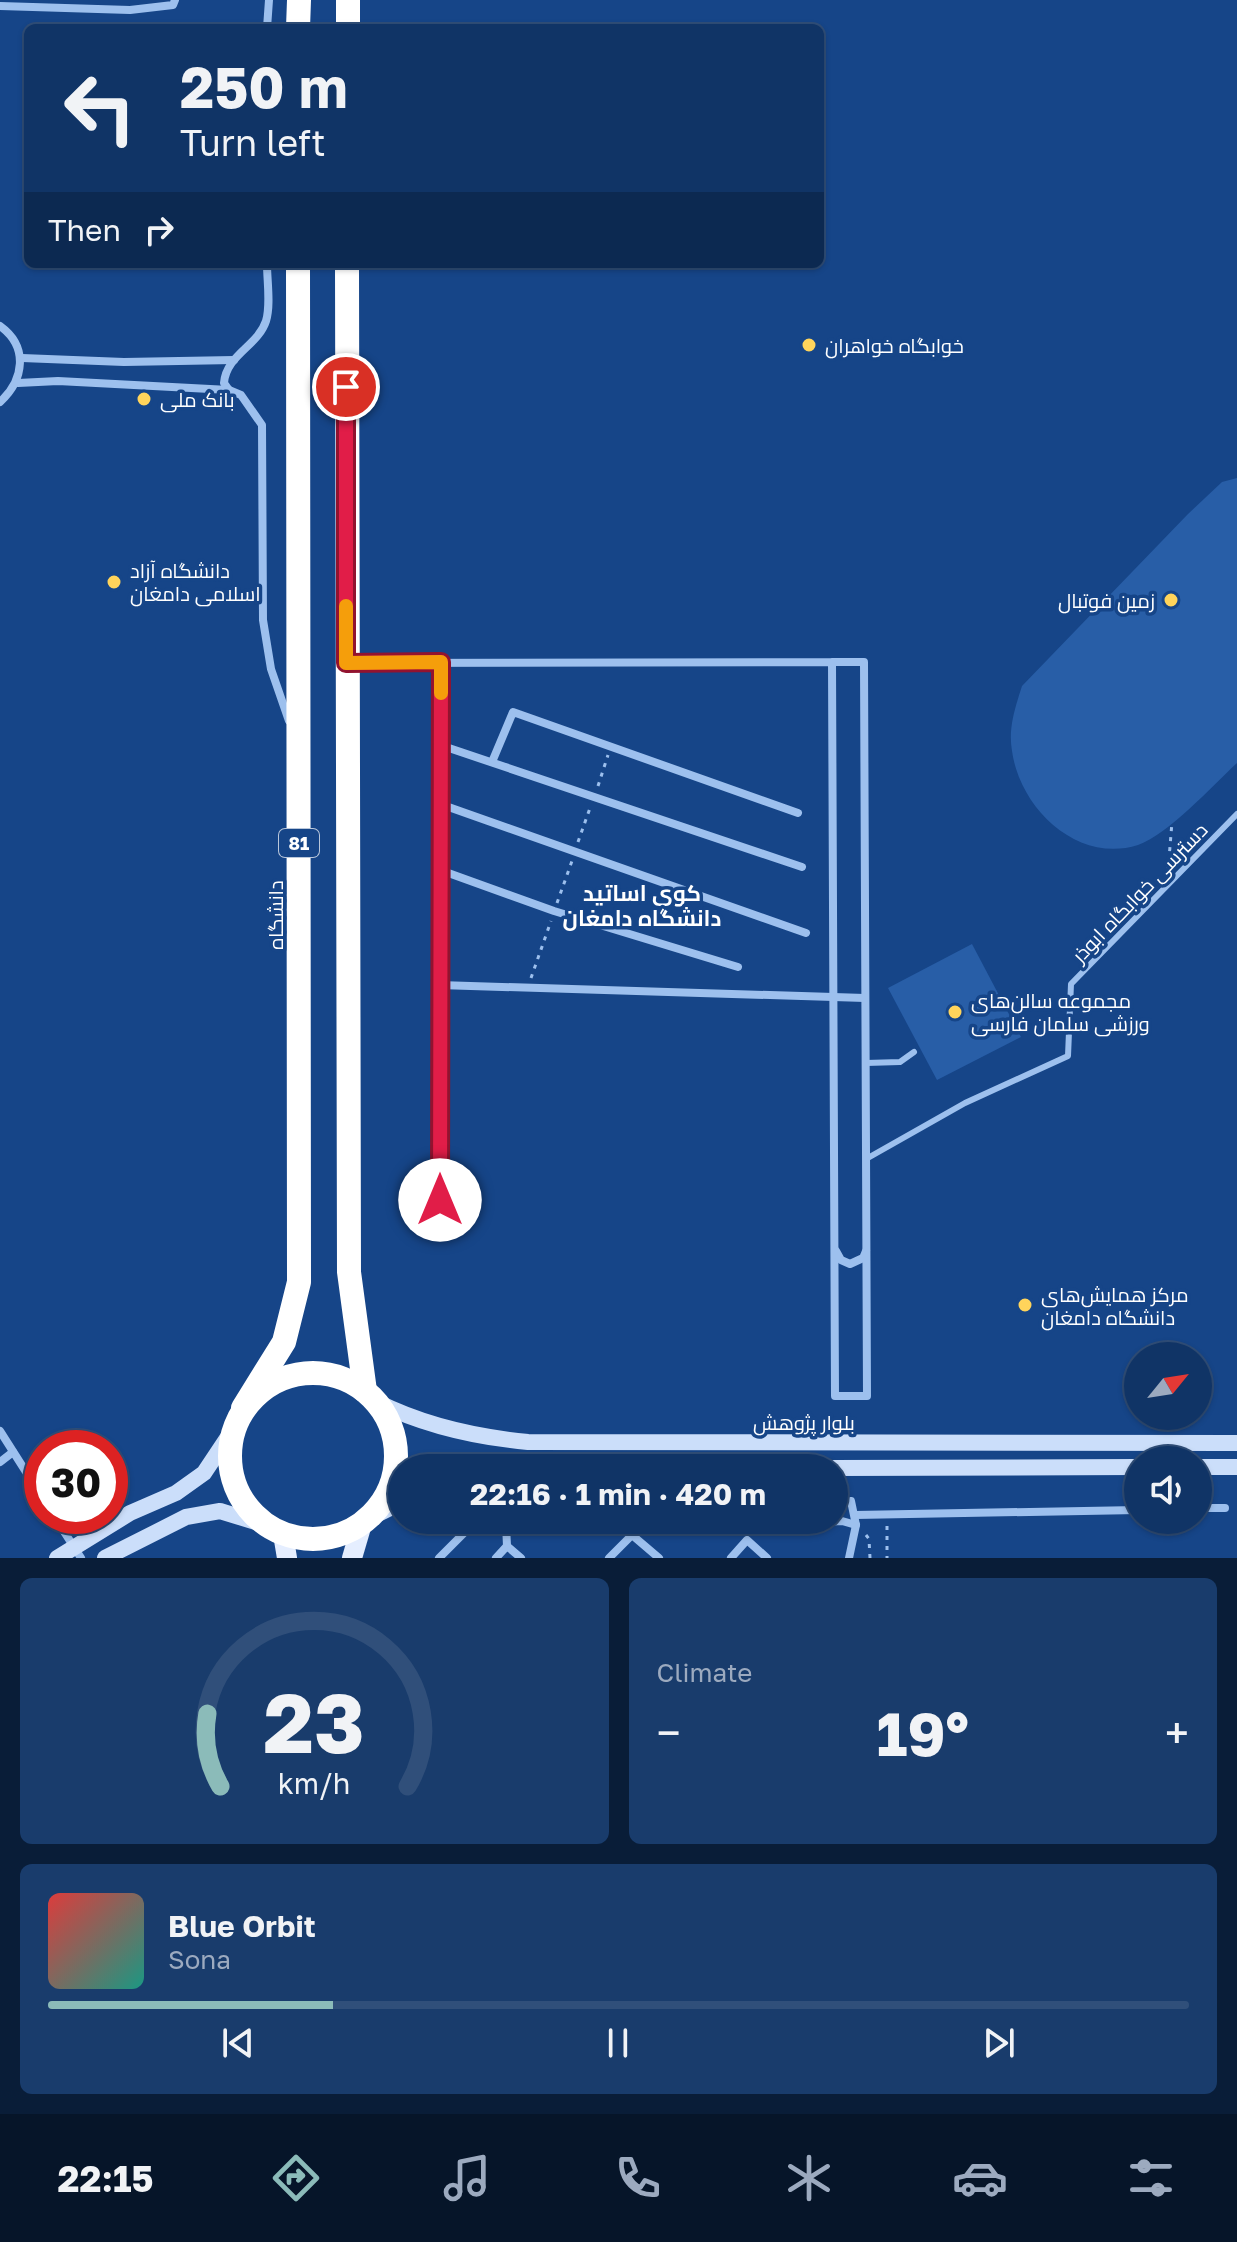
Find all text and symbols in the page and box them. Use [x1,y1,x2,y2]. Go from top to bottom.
text: 250 m [180,53,348,120]
icon: left [48,56,152,160]
text: Turn left [180,121,326,164]
icon: right [137,208,181,252]
text: Then [48,212,121,248]
place label: خوابگاه خواهران [825,333,964,359]
marker: خوابگاه خواهران [800,336,818,354]
pin [312,353,380,421]
icon: arrive [324,365,368,409]
place label: بانک ملی [160,387,235,413]
marker: بانک ملی [135,390,153,408]
place label: دانشگاه آزاد اسلامی دامغان [130,558,261,607]
marker: دانشگاه آزاد اسلامی دامغان [105,573,123,591]
place label: زمین فوتبال [1058,588,1155,614]
marker: زمین فوتبال [1162,591,1180,609]
street label: دسترسی خوابگاه ابوذر [1066,817,1213,969]
road number: 81 [279,829,319,857]
district label: کوی اساتید دانشگاه دامغان [563,879,721,931]
street label: دانشگاه [263,880,287,950]
place label: مجموعه سالن‌های ورزشی سلمان فارسی [971,988,1150,1037]
marker: مجموعه سالن‌های ورزشی سلمان فارسی [946,1003,964,1021]
position arrow [398,1158,482,1242]
place label: مرکز همایش‌های دانشگاه دامغان [1041,1282,1189,1331]
marker: مرکز همایش‌های دانشگاه دامغان [1016,1296,1034,1314]
north arrow [1124,1342,1212,1430]
map controls [1124,1342,1212,1534]
street label: بلوار پژوهش [753,1410,855,1436]
speed limit sign: 30 [24,1430,128,1534]
button: sound [1124,1446,1212,1534]
text: 22:16 · 1 min · 420 m [470,1476,766,1512]
text: Climate [657,1657,752,1688]
text: 23 [264,1671,365,1771]
text: 19° [877,1697,969,1769]
text: − [657,1706,681,1759]
text: + [1165,1706,1189,1759]
text: km/h [278,1766,351,1800]
text: Blue Orbit [168,1908,316,1944]
text: Sona [168,1944,231,1975]
icon: previous [216,2021,260,2065]
icon: pause [596,2021,640,2065]
icon: next [977,2021,1021,2065]
icon: directions [268,2150,324,2206]
icon: music [439,2150,495,2206]
icon: phone [610,2150,666,2206]
icon: climate [781,2150,837,2206]
icon: car [952,2150,1008,2206]
icon: filters [1123,2150,1179,2206]
text: 22:15 [58,2157,153,2200]

